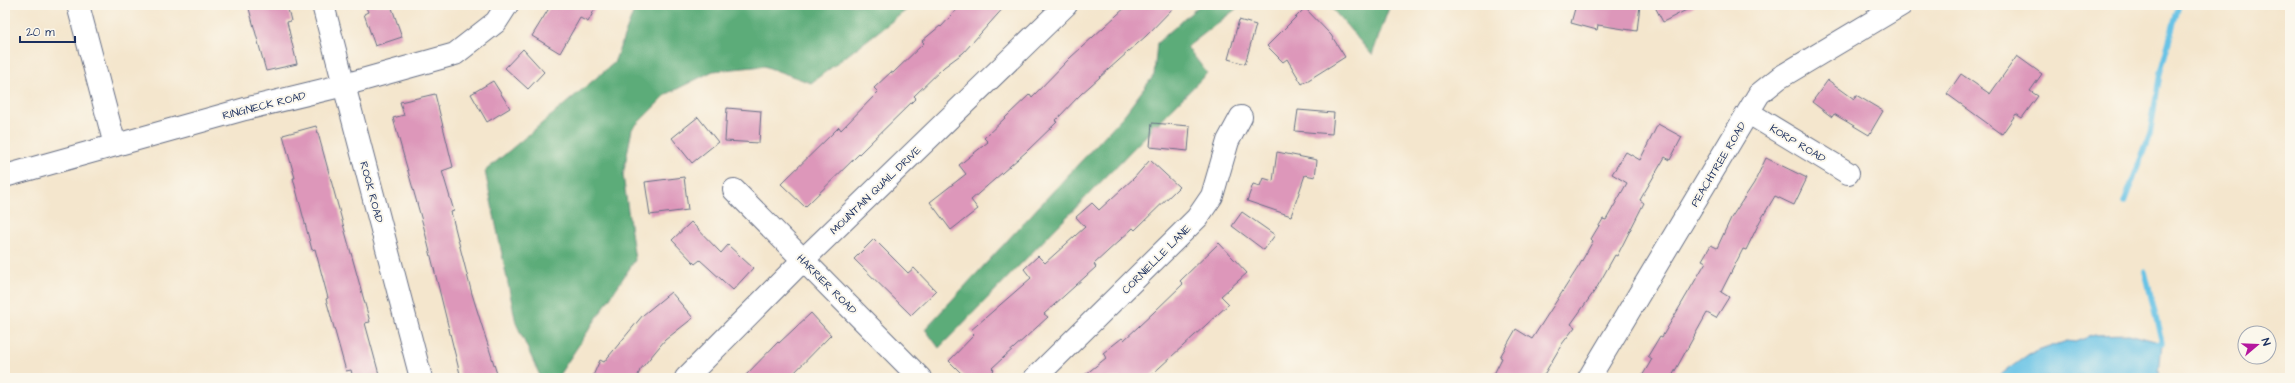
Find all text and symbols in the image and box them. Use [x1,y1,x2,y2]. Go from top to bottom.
scale bar [20,18,75,44]
text: 20 m [26,24,55,41]
street label: RINGNECK ROAD [221,88,307,123]
street label: PEACHTREE ROAD [1687,119,1750,209]
street label: KORP ROAD [1767,121,1828,166]
street label: MOUNTAIN QUAIL DRIVE [827,143,924,238]
street label: ROOK ROAD [356,160,387,225]
street label: CORNIELLE LANE [1118,221,1195,297]
street label: HARRIER ROAD [793,251,860,318]
north arrow [2237,325,2277,365]
text: N [2258,336,2274,348]

